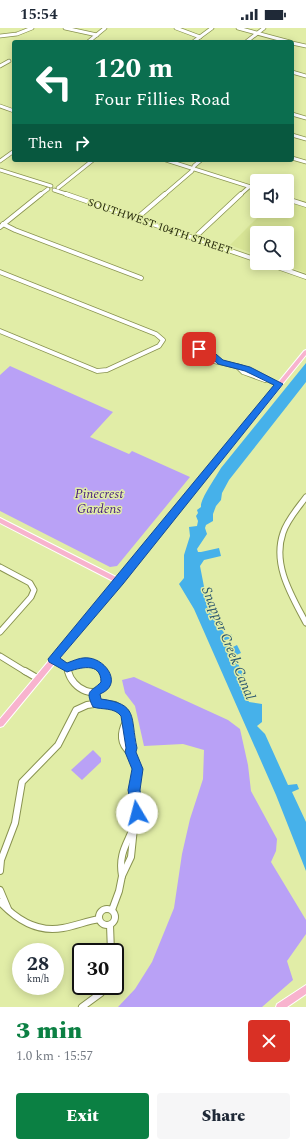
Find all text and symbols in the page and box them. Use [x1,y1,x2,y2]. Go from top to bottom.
text: 15:54 [20,3,58,26]
text: 120 m [94,47,173,90]
icon: left [28,56,80,108]
text: Four Fillies Road [94,86,230,113]
text: Then [28,132,63,155]
icon: right [71,132,93,154]
map controls [250,174,294,270]
button: sound [250,174,294,218]
street label: SOUTHWEST 104TH STREET [85,194,234,259]
button: search [250,226,294,270]
pin [182,332,216,366]
icon: arrive [188,338,210,360]
park label: Pinecrest Gardens [75,484,124,519]
water label: Snapper Creek Canal [196,583,261,703]
position arrow [116,792,158,834]
speed limit sign: 30 [72,943,124,995]
text: 28 [27,949,49,979]
text: km/h [27,971,49,987]
text: 3 min [16,1013,82,1049]
button: close [248,1020,290,1062]
text: 1.0 km · 15:57 [16,1046,93,1066]
button: Exit [16,1093,149,1139]
button: Share [157,1093,290,1139]

